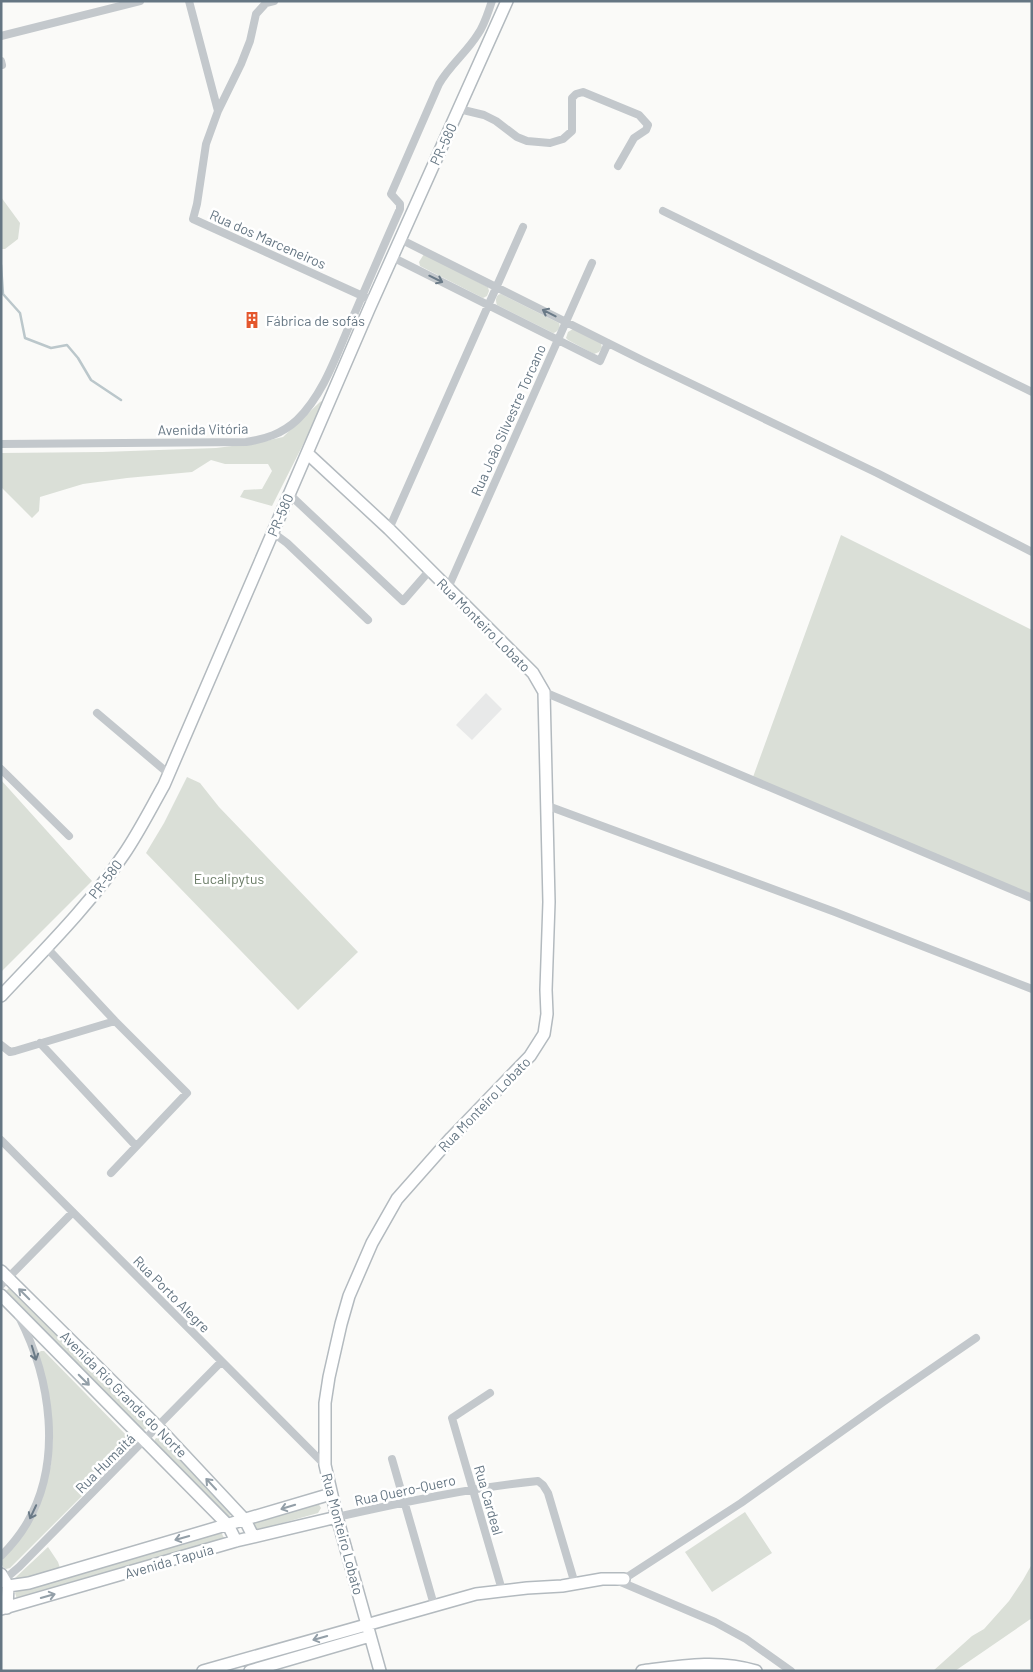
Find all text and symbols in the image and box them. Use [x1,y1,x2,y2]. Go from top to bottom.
street label: PR-580 [426,120,460,168]
street label: Rua dos Marceneiros [207,206,329,272]
one-way arrow [428,275,443,284]
one-way arrow [542,308,557,317]
building icon: Fábrica de sofás [242,310,262,330]
place label: Fábrica de sofás [266,312,365,329]
street label: Rua João Silvestre Torcano [467,342,549,498]
street label: Avenida Vitória [157,420,249,438]
street label: PR-580 [263,491,297,539]
street label: Rua Monteiro Lobato [434,575,534,675]
street label: PR-580 [85,856,125,902]
park label: Eucalipytus [194,870,265,887]
street label: Rua Monteiro Lobato [434,1053,534,1155]
street label: Rua Porto Alegre [130,1252,214,1336]
one-way arrow [19,1288,31,1300]
street label: Avenida Rio Grande do Norte [57,1327,191,1461]
one-way arrow [30,1345,40,1361]
one-way arrow [78,1373,90,1385]
street label: Rua Humaitá [72,1430,138,1496]
street label: Rua Cardeal [471,1463,507,1537]
street label: Rua Monteiro Lobato [319,1471,367,1597]
street label: Rua Quero-Quero [353,1471,457,1509]
one-way arrow [205,1478,217,1491]
one-way arrow [280,1502,296,1512]
one-way arrow [27,1504,37,1519]
one-way arrow [174,1534,190,1544]
street label: Avenida Tapuia [123,1540,215,1582]
one-way arrow [40,1590,56,1600]
one-way arrow [312,1634,328,1643]

